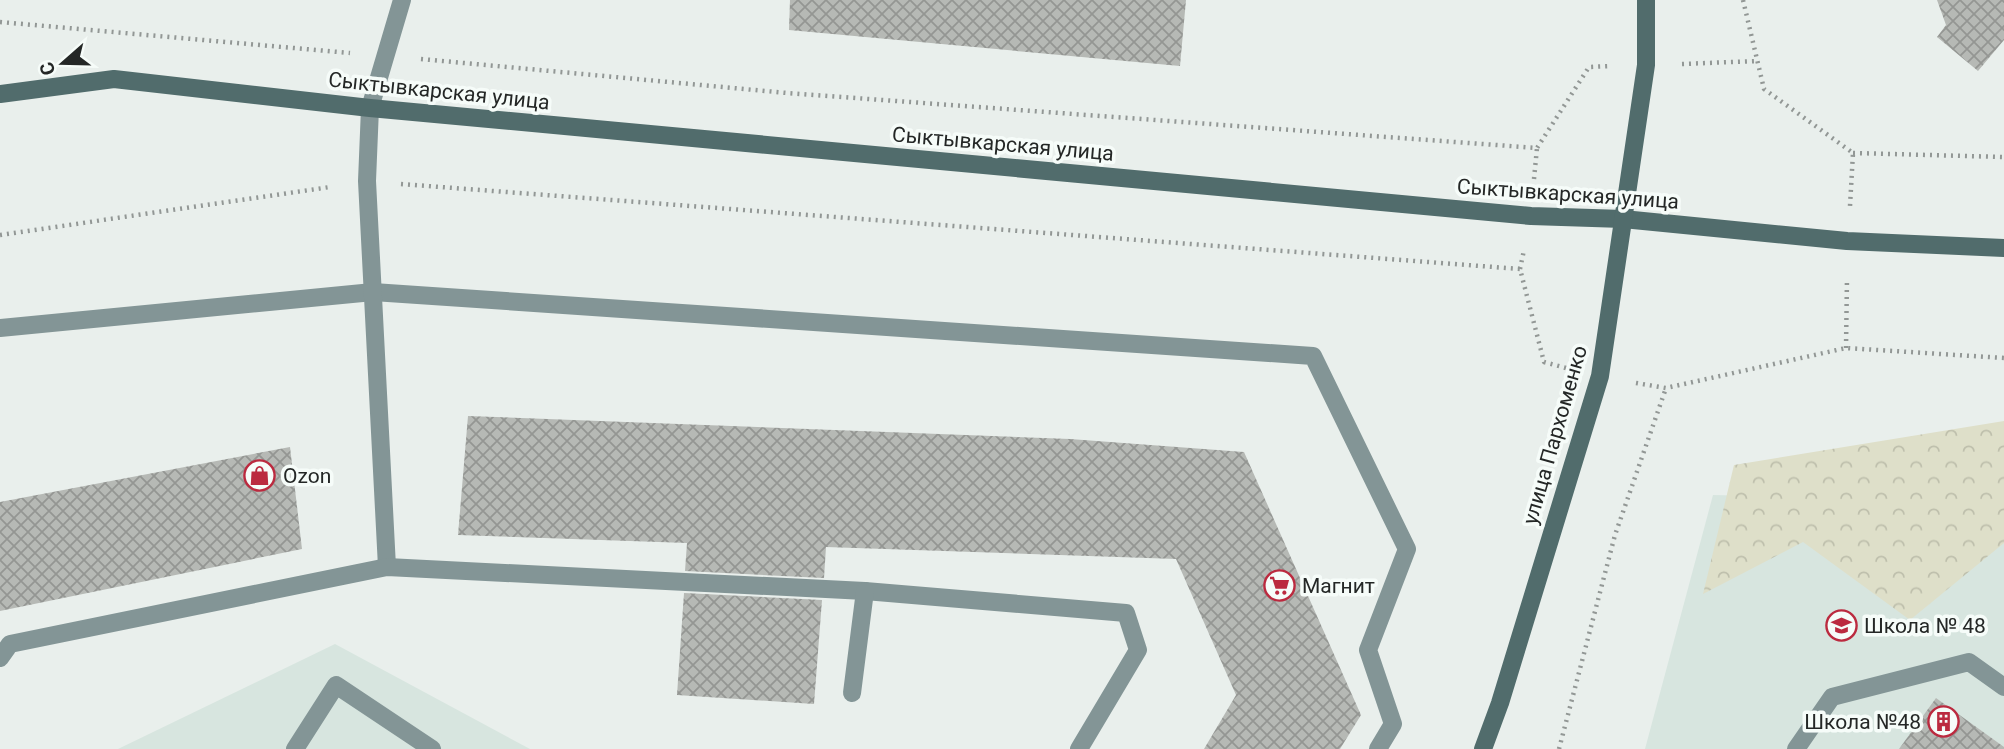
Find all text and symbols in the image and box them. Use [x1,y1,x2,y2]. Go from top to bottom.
north arrow [28,28,98,98]
text: С [35,59,60,78]
street label: Сыктывкарская улица [327,67,551,115]
street label: Сыктывкарская улица [891,122,1115,166]
street label: Сыктывкарская улица [1456,174,1680,214]
street label: улица Пархоменко [1518,343,1592,527]
shop icon: Ozon [243,459,277,493]
place label: Ozon [283,464,331,488]
supermarket icon: Магнит [1262,569,1296,603]
place label: Магнит [1302,574,1375,598]
school or university icon: Школа № 48 [1824,609,1858,643]
place label: Школа № 48 [1864,614,1986,638]
building icon: Школа №48 [1927,705,1961,739]
place label: Школа №48 [1804,710,1921,734]

